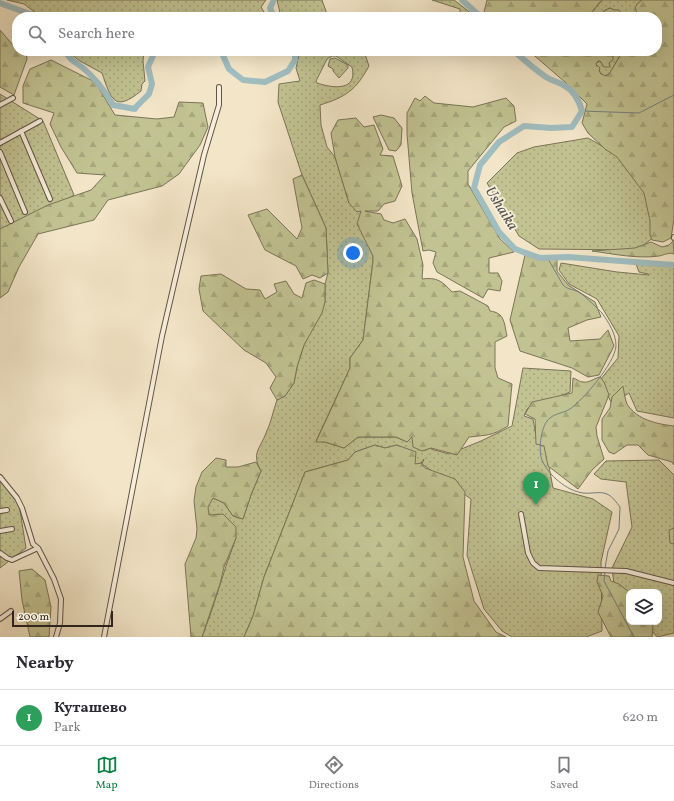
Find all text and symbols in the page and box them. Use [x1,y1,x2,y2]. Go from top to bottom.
search box [12,12,662,56]
icon: search [26,23,48,45]
text: Search here [58,24,135,45]
water label: Ushaika [479,183,522,235]
your location [343,243,363,263]
pin: 1 [523,472,549,505]
map controls [626,589,662,625]
button: layers [626,589,662,625]
scale bar [12,609,113,628]
text: 200 m [18,610,49,625]
text: Nearby [16,652,74,675]
text: Куташево [54,698,127,719]
text: 1 [26,709,32,727]
text: 620 m [623,709,658,727]
text: Park [54,719,81,737]
tab: Map [96,754,118,793]
tab: Directions [309,754,359,793]
tab: Saved [550,754,578,793]

